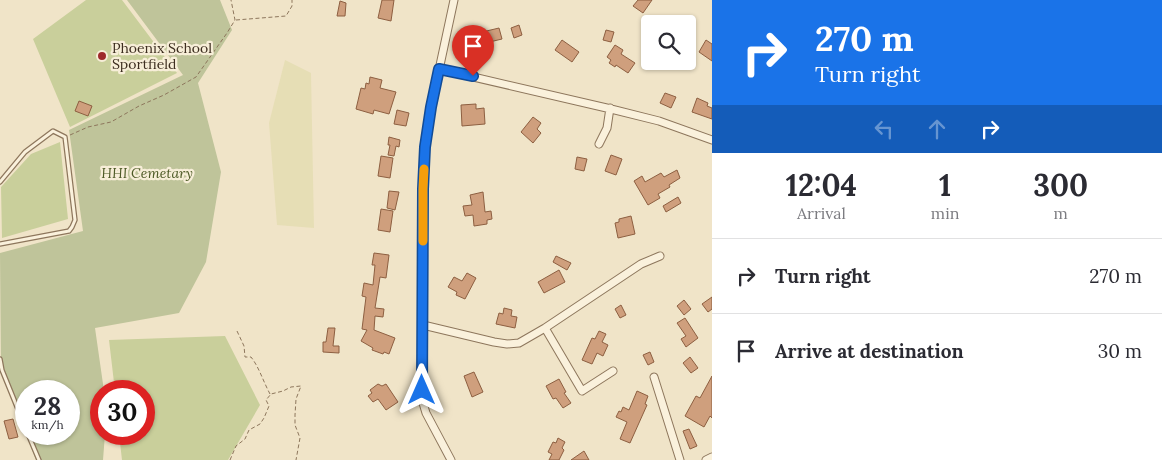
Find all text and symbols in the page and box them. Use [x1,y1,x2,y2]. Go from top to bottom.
map controls [641,15,696,70]
button: search [641,15,696,70]
text: 270 m [815,16,914,61]
icon: right [732,20,797,85]
pin [452,25,494,76]
icon: arrive [459,32,487,60]
place label: Phoenix School Sportfield [112,39,212,73]
marker: Phoenix School Sportfield [96,50,108,62]
text: Turn right [815,60,920,88]
icon: left [870,115,898,143]
icon: ahead [923,115,951,143]
icon: right [976,115,1004,143]
park label: HHI Cemetary [101,164,193,182]
text: 12:04 [786,166,857,204]
text: 1 [939,166,951,204]
text: 300 [1033,166,1088,204]
text: Arrival [797,203,846,223]
text: min [931,203,959,223]
text: m [1054,203,1068,223]
icon: right [732,262,760,290]
text: Turn right [775,264,871,288]
text: 270 m [1089,264,1142,288]
icon: arrive [732,337,760,365]
text: Arrive at destination [775,339,964,363]
text: 30 m [1098,339,1142,363]
position arrow [395,363,447,415]
speed limit sign: 30 [90,380,155,445]
text: 28 [34,390,61,422]
text: km/h [31,417,64,432]

